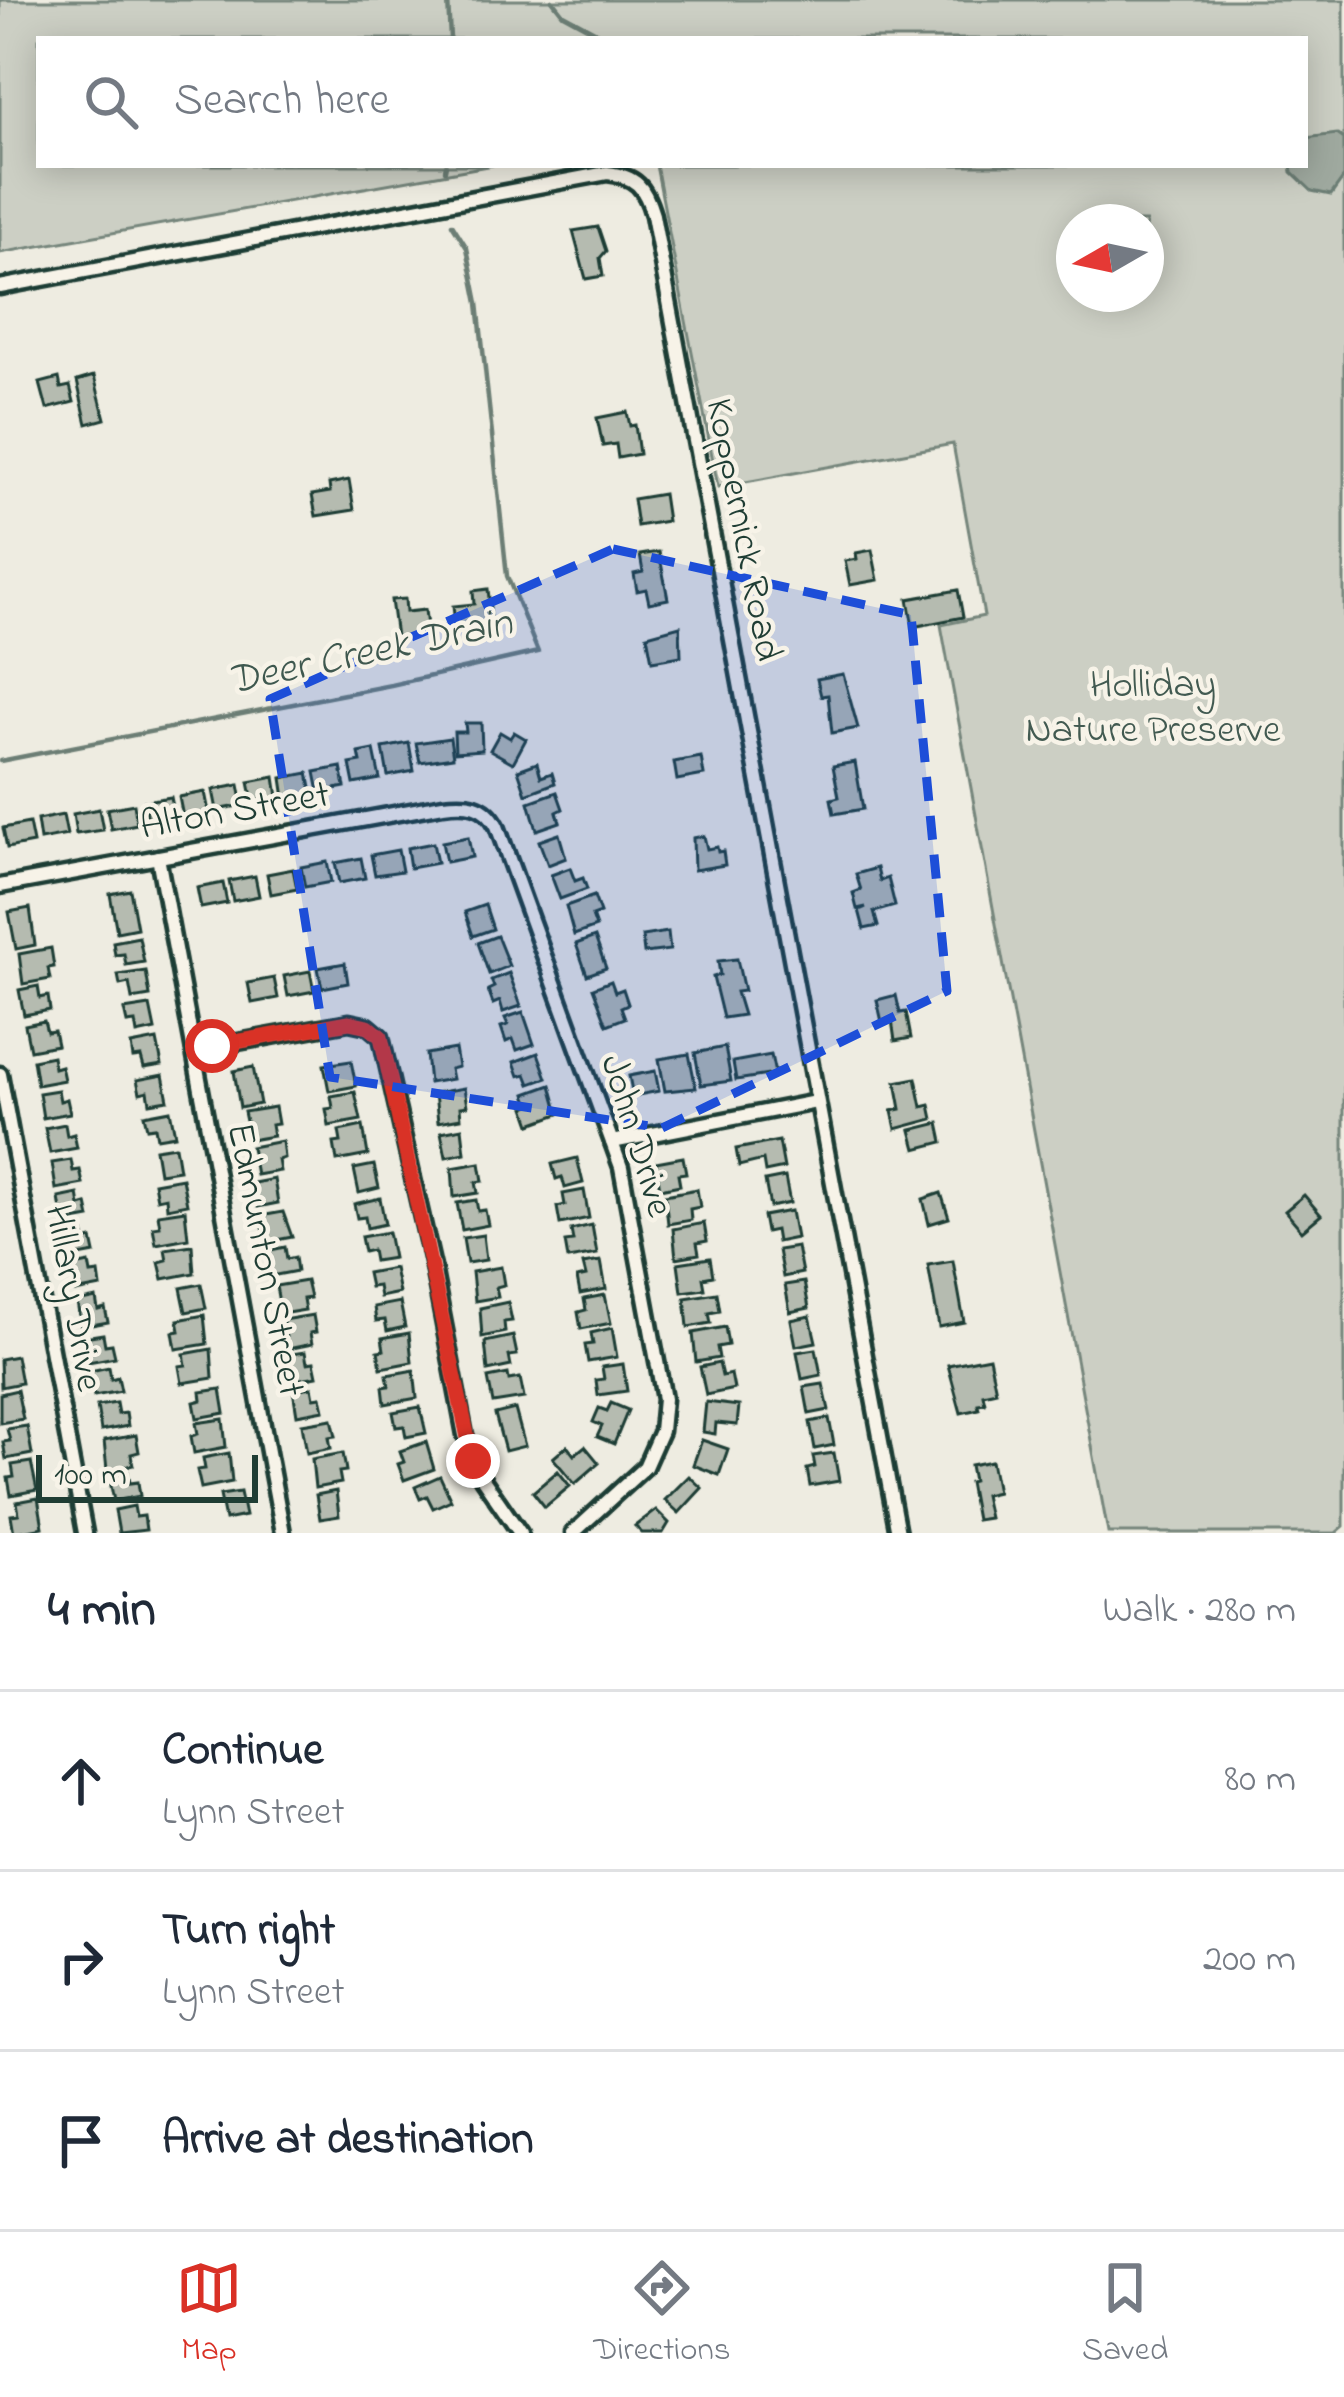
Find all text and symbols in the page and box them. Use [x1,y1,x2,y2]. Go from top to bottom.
search box [36,36,1308,168]
icon: search [78,69,144,135]
text: Search here [174,69,390,135]
north arrow [1056,204,1164,312]
street label: Koppernick Road [689,394,795,666]
water label: Deer Creek Drain [222,593,519,713]
park label: Holliday Nature Preserve [1026,658,1281,760]
street label: Alton Street [136,767,334,857]
route start [185,1019,239,1073]
street label: John Drive [583,1048,687,1225]
street label: Edmunton Street [210,1118,318,1402]
street label: Hillary Drive [28,1200,117,1396]
route end [446,1434,500,1488]
scale bar [36,1449,258,1502]
text: 100 m [54,1452,127,1500]
text: 4 min [48,1574,156,1649]
text: Walk · 280 m [1102,1583,1296,1640]
text: Continue [162,1719,323,1785]
icon: ahead [48,1748,114,1814]
text: 80 m [1225,1752,1296,1809]
text: Lynn Street [162,1785,345,1842]
text: Turn right [162,1899,335,1965]
icon: right [48,1928,114,1994]
text: 200 m [1203,1932,1296,1989]
text: Lynn Street [162,1965,345,2022]
icon: arrive [48,2108,114,2174]
text: Arrive at destination [162,2108,533,2174]
tab: Map [176,2255,242,2375]
tab: Directions [593,2255,731,2375]
tab: Saved [1082,2255,1168,2375]

